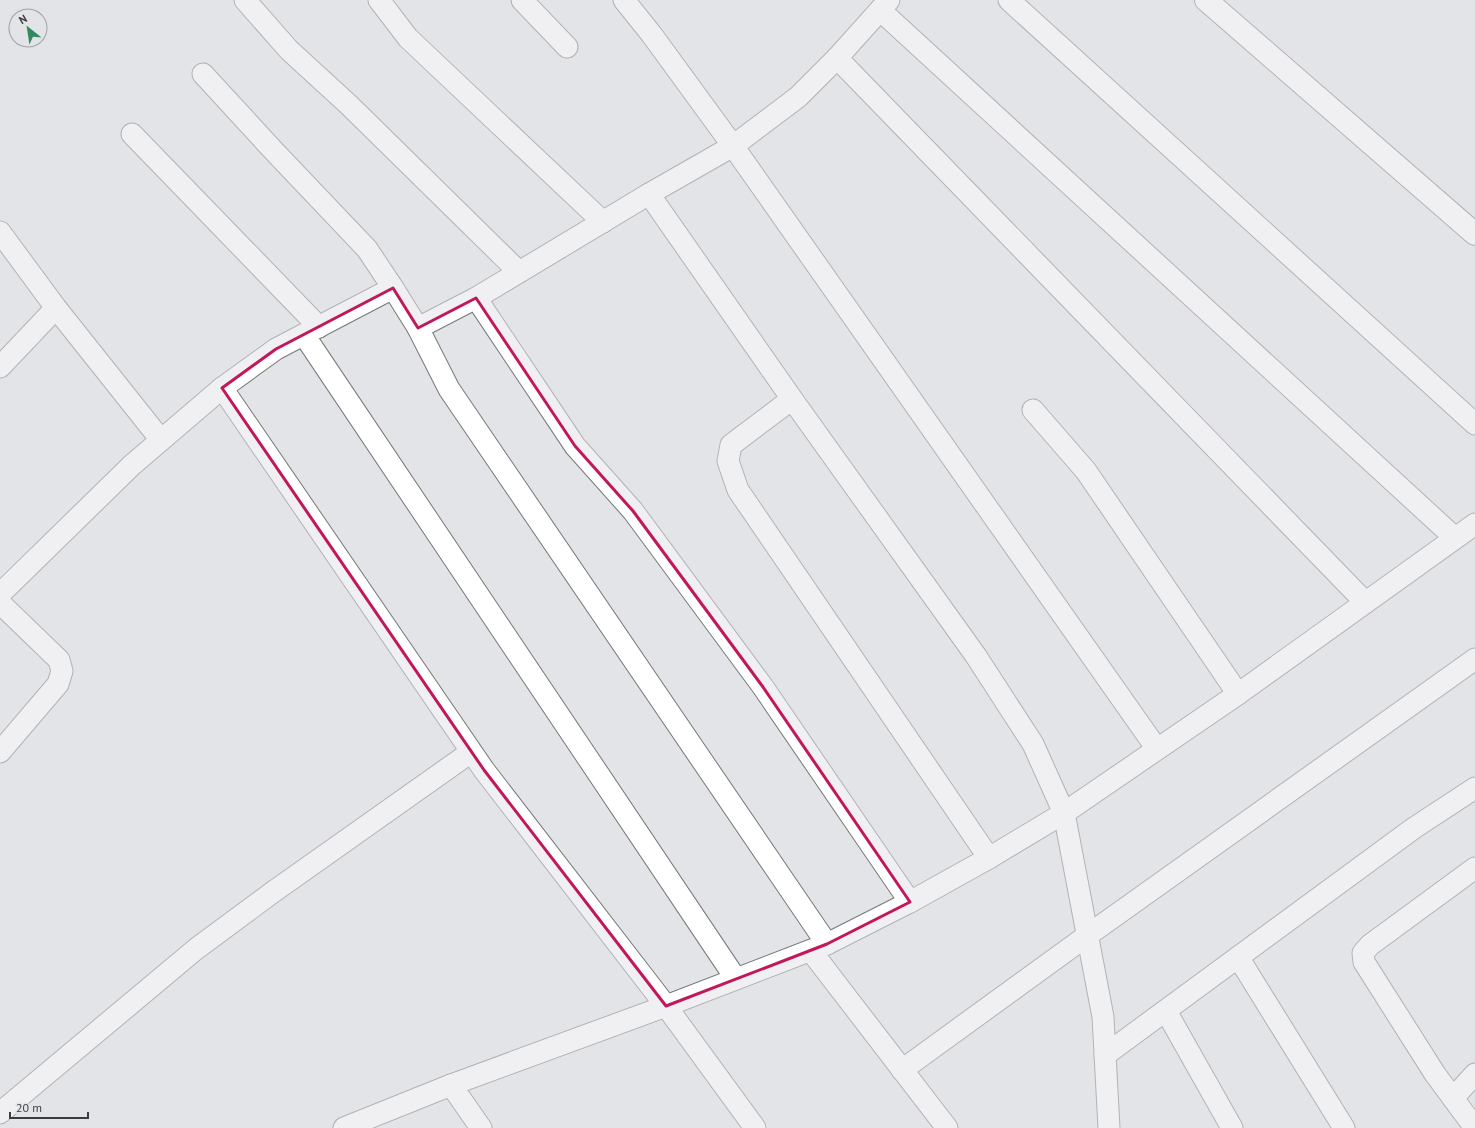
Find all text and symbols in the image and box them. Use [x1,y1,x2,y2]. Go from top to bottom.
north arrow [8,8,48,48]
text: N [16,11,30,27]
scale bar [10,1094,88,1120]
text: 20 m [16,1100,42,1115]

